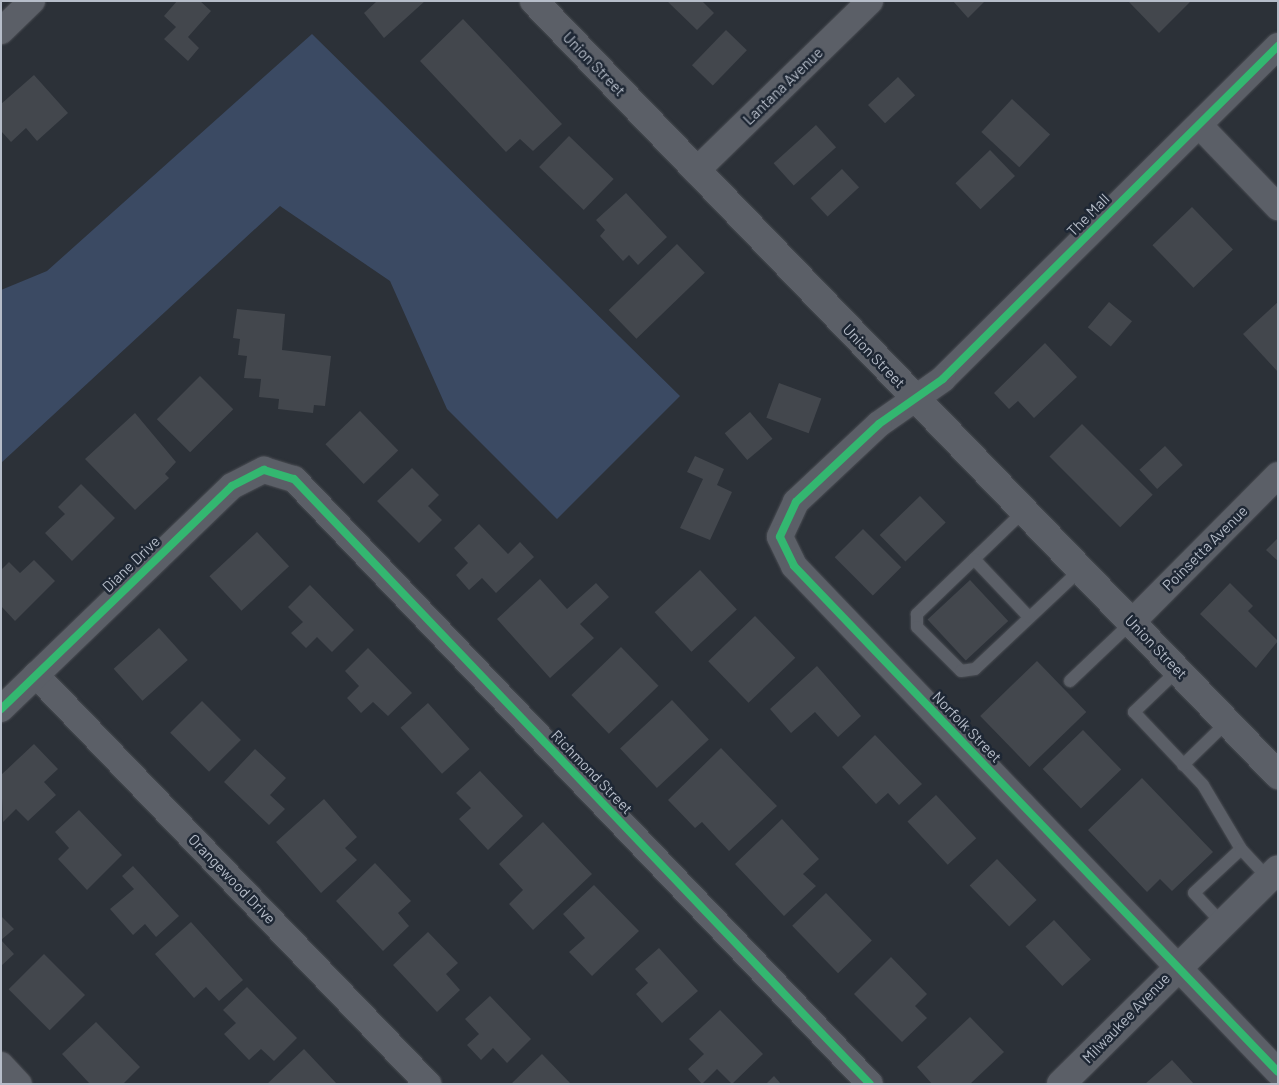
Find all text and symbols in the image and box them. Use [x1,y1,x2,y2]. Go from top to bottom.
street label: Union Street [559,28,629,100]
street label: Lantana Avenue [739,43,827,129]
street label: The Mall [1063,190,1113,240]
street label: Union Street [839,320,909,392]
street label: Poinsetta Avenue [1159,502,1251,594]
street label: Diane Drive [98,532,164,596]
street label: Union Street [1121,611,1191,683]
street label: Norfolk Street [929,688,1005,766]
street label: Richmond Street [547,726,637,818]
street label: Orangewood Drive [185,830,279,928]
street label: Milwaukee Avenue [1078,969,1174,1067]

